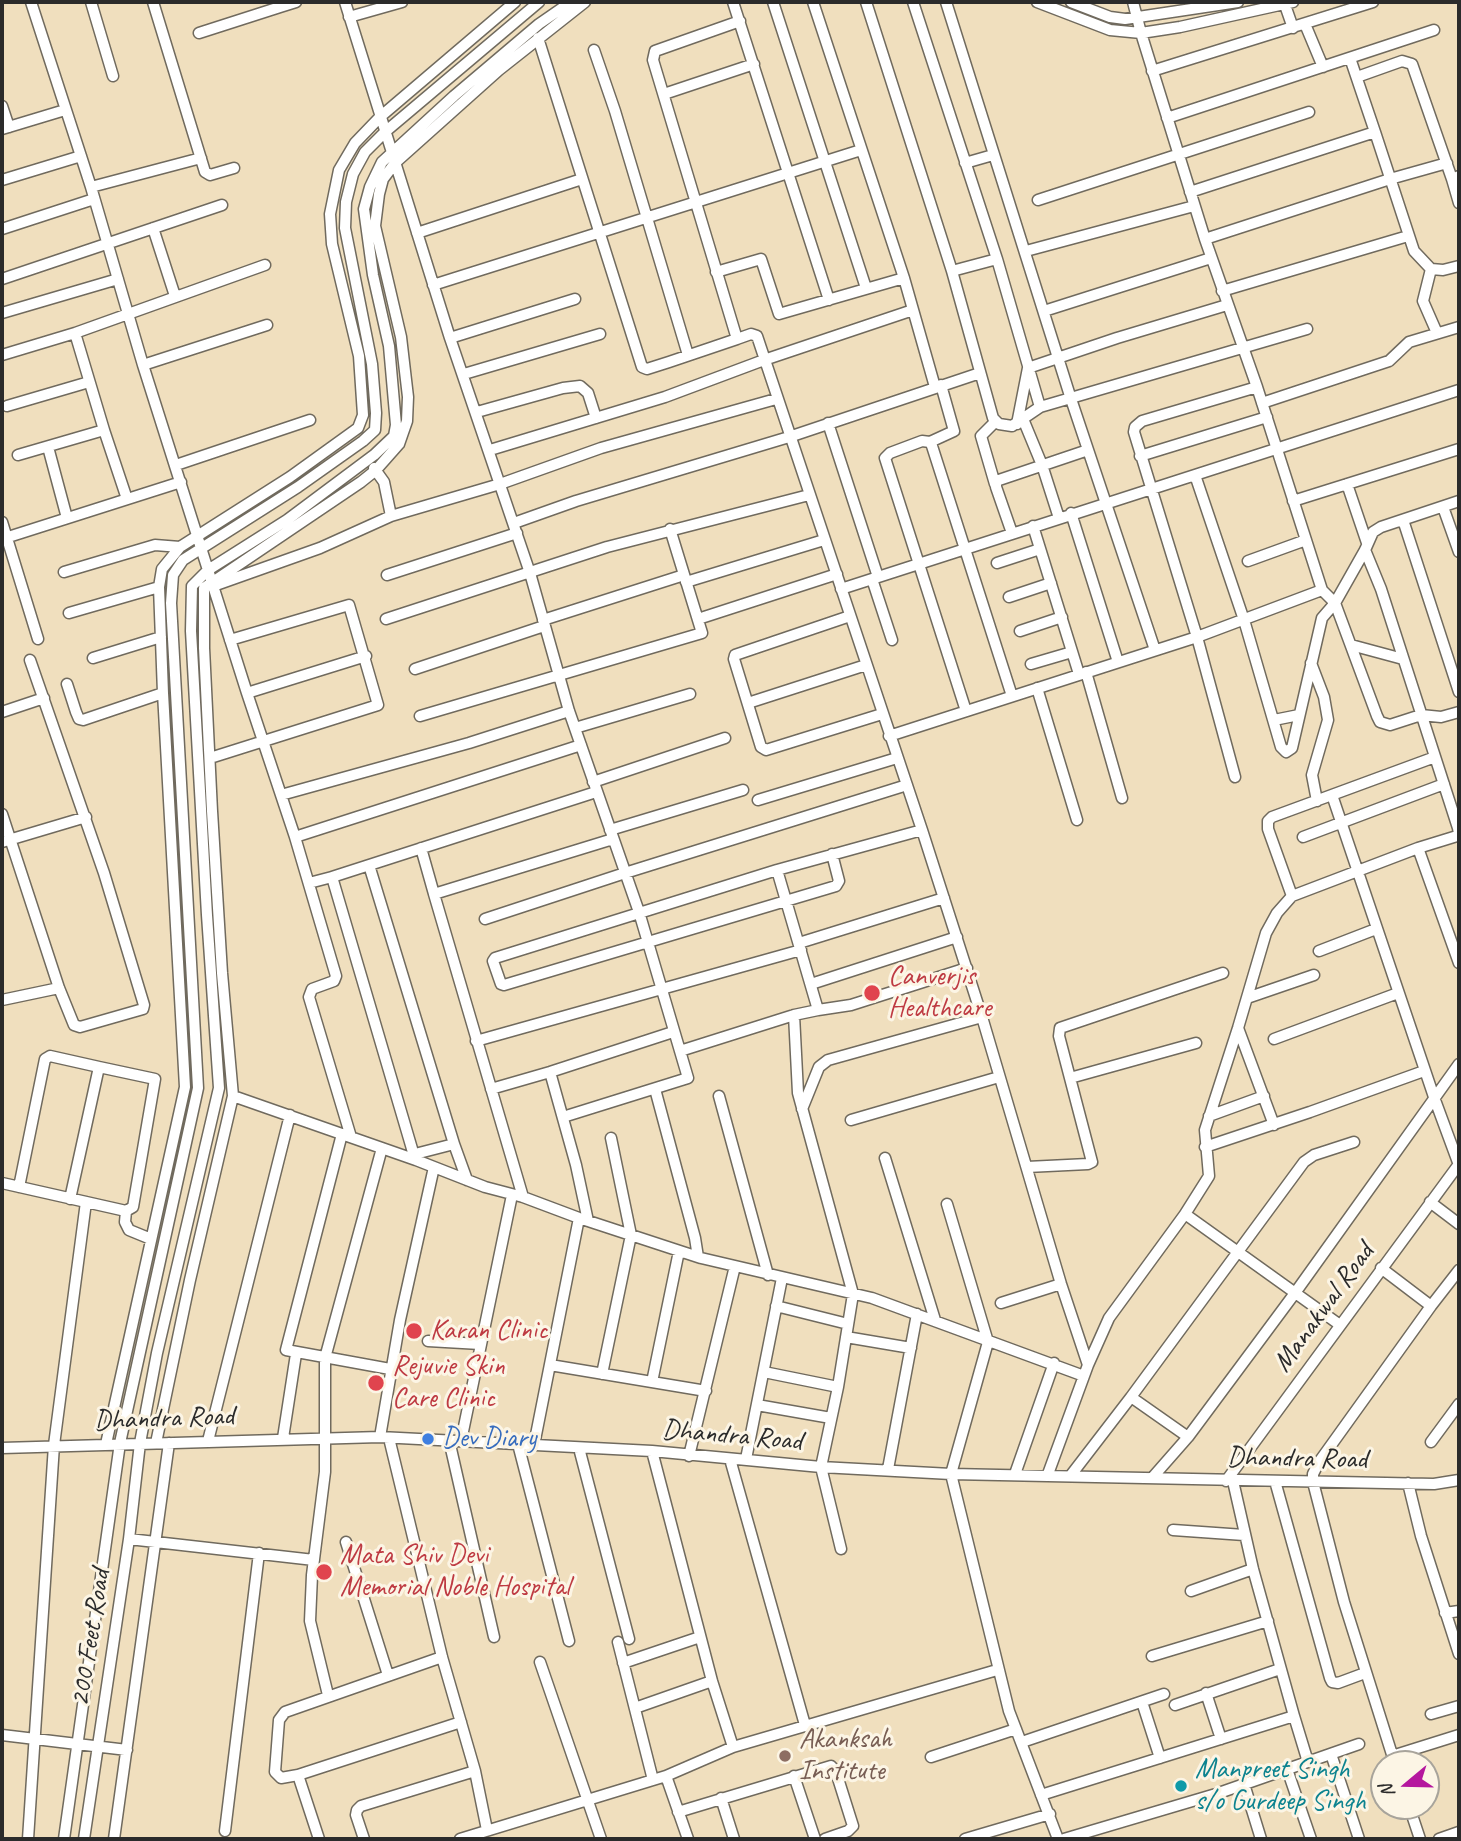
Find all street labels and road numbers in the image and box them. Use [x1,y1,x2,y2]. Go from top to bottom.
street label: Manakwal Road [1266,1237,1382,1379]
street label: Dhandra Road [93,1400,235,1438]
street label: Dhandra Road [661,1413,803,1459]
street label: Dhandra Road [1227,1441,1367,1477]
street label: 200 Feet Road [64,1567,118,1709]

